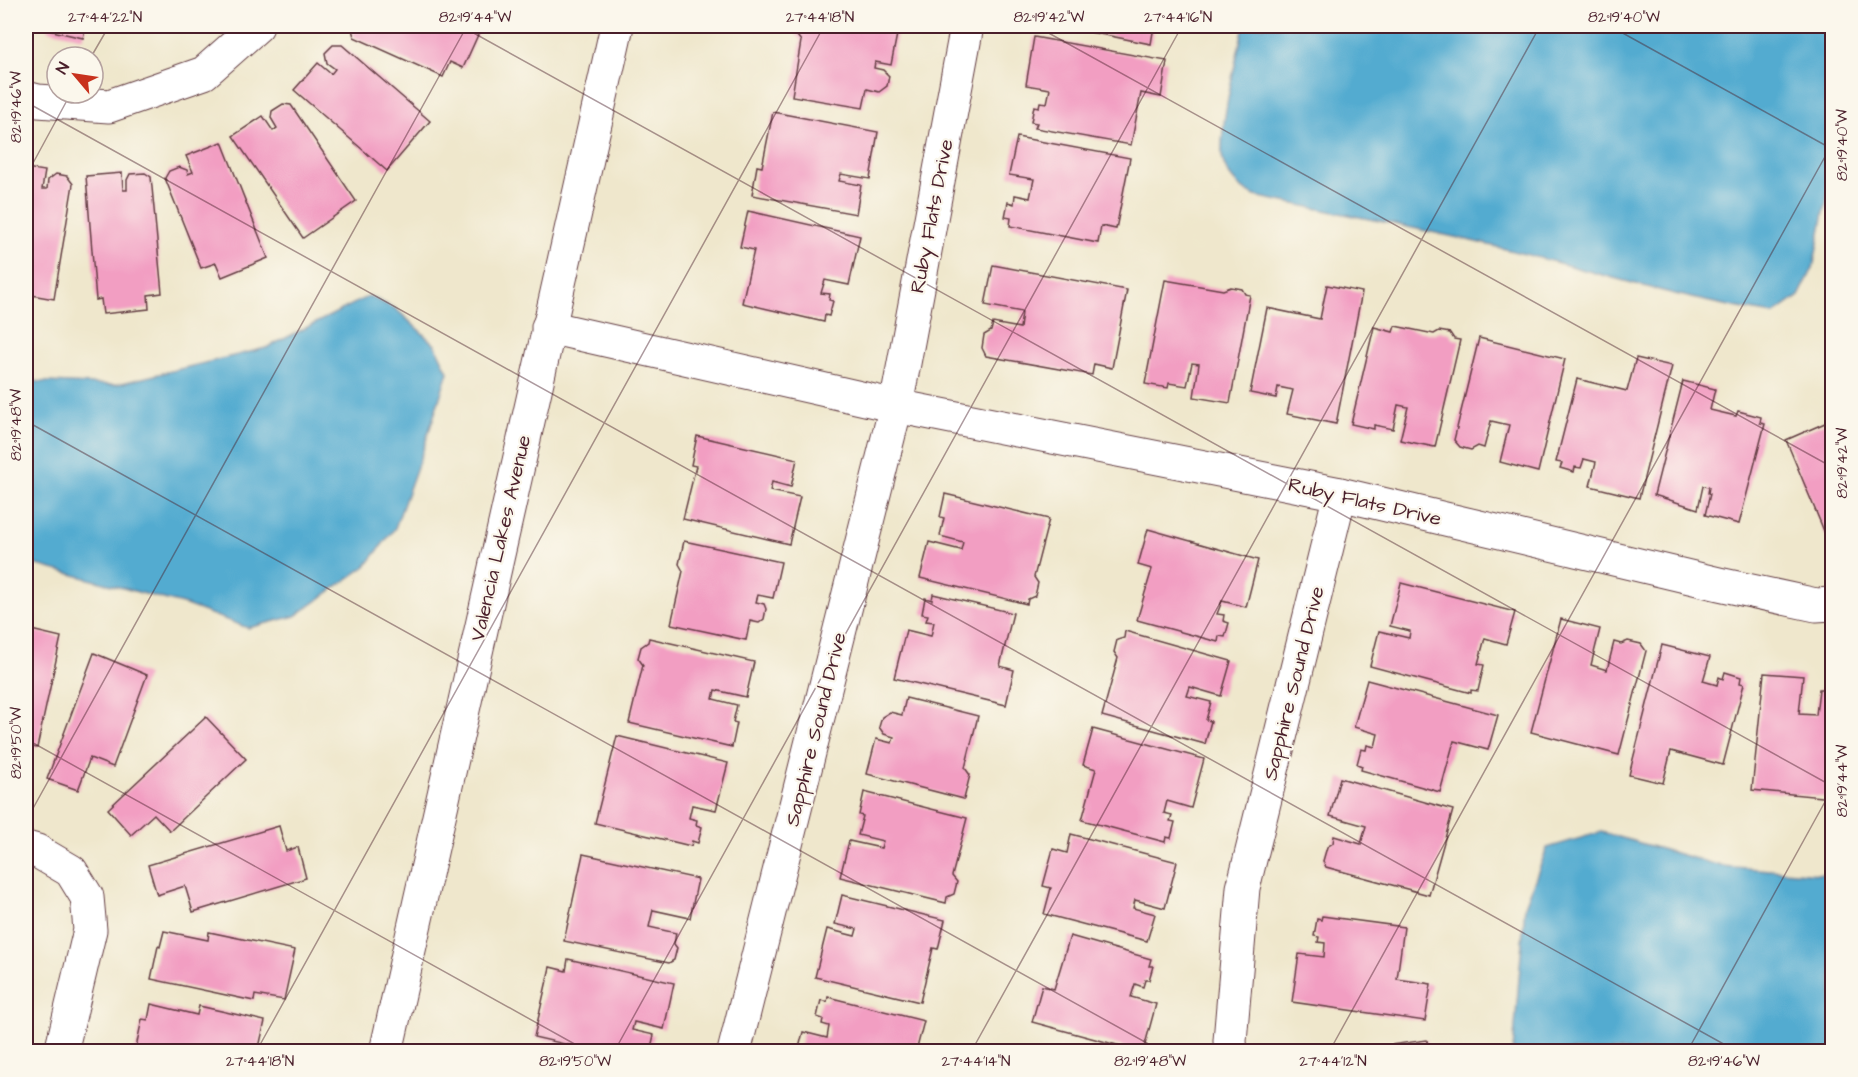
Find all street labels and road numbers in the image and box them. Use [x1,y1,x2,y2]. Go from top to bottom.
street label: Ruby Flats Drive [903,137,962,296]
street label: Valencia Lakes Avenue [464,432,538,644]
street label: Ruby Flats Drive [1285,471,1444,534]
street label: Sapphire Sound Drive [1256,583,1332,783]
street label: Sapphire Sound Drive [778,629,854,829]

